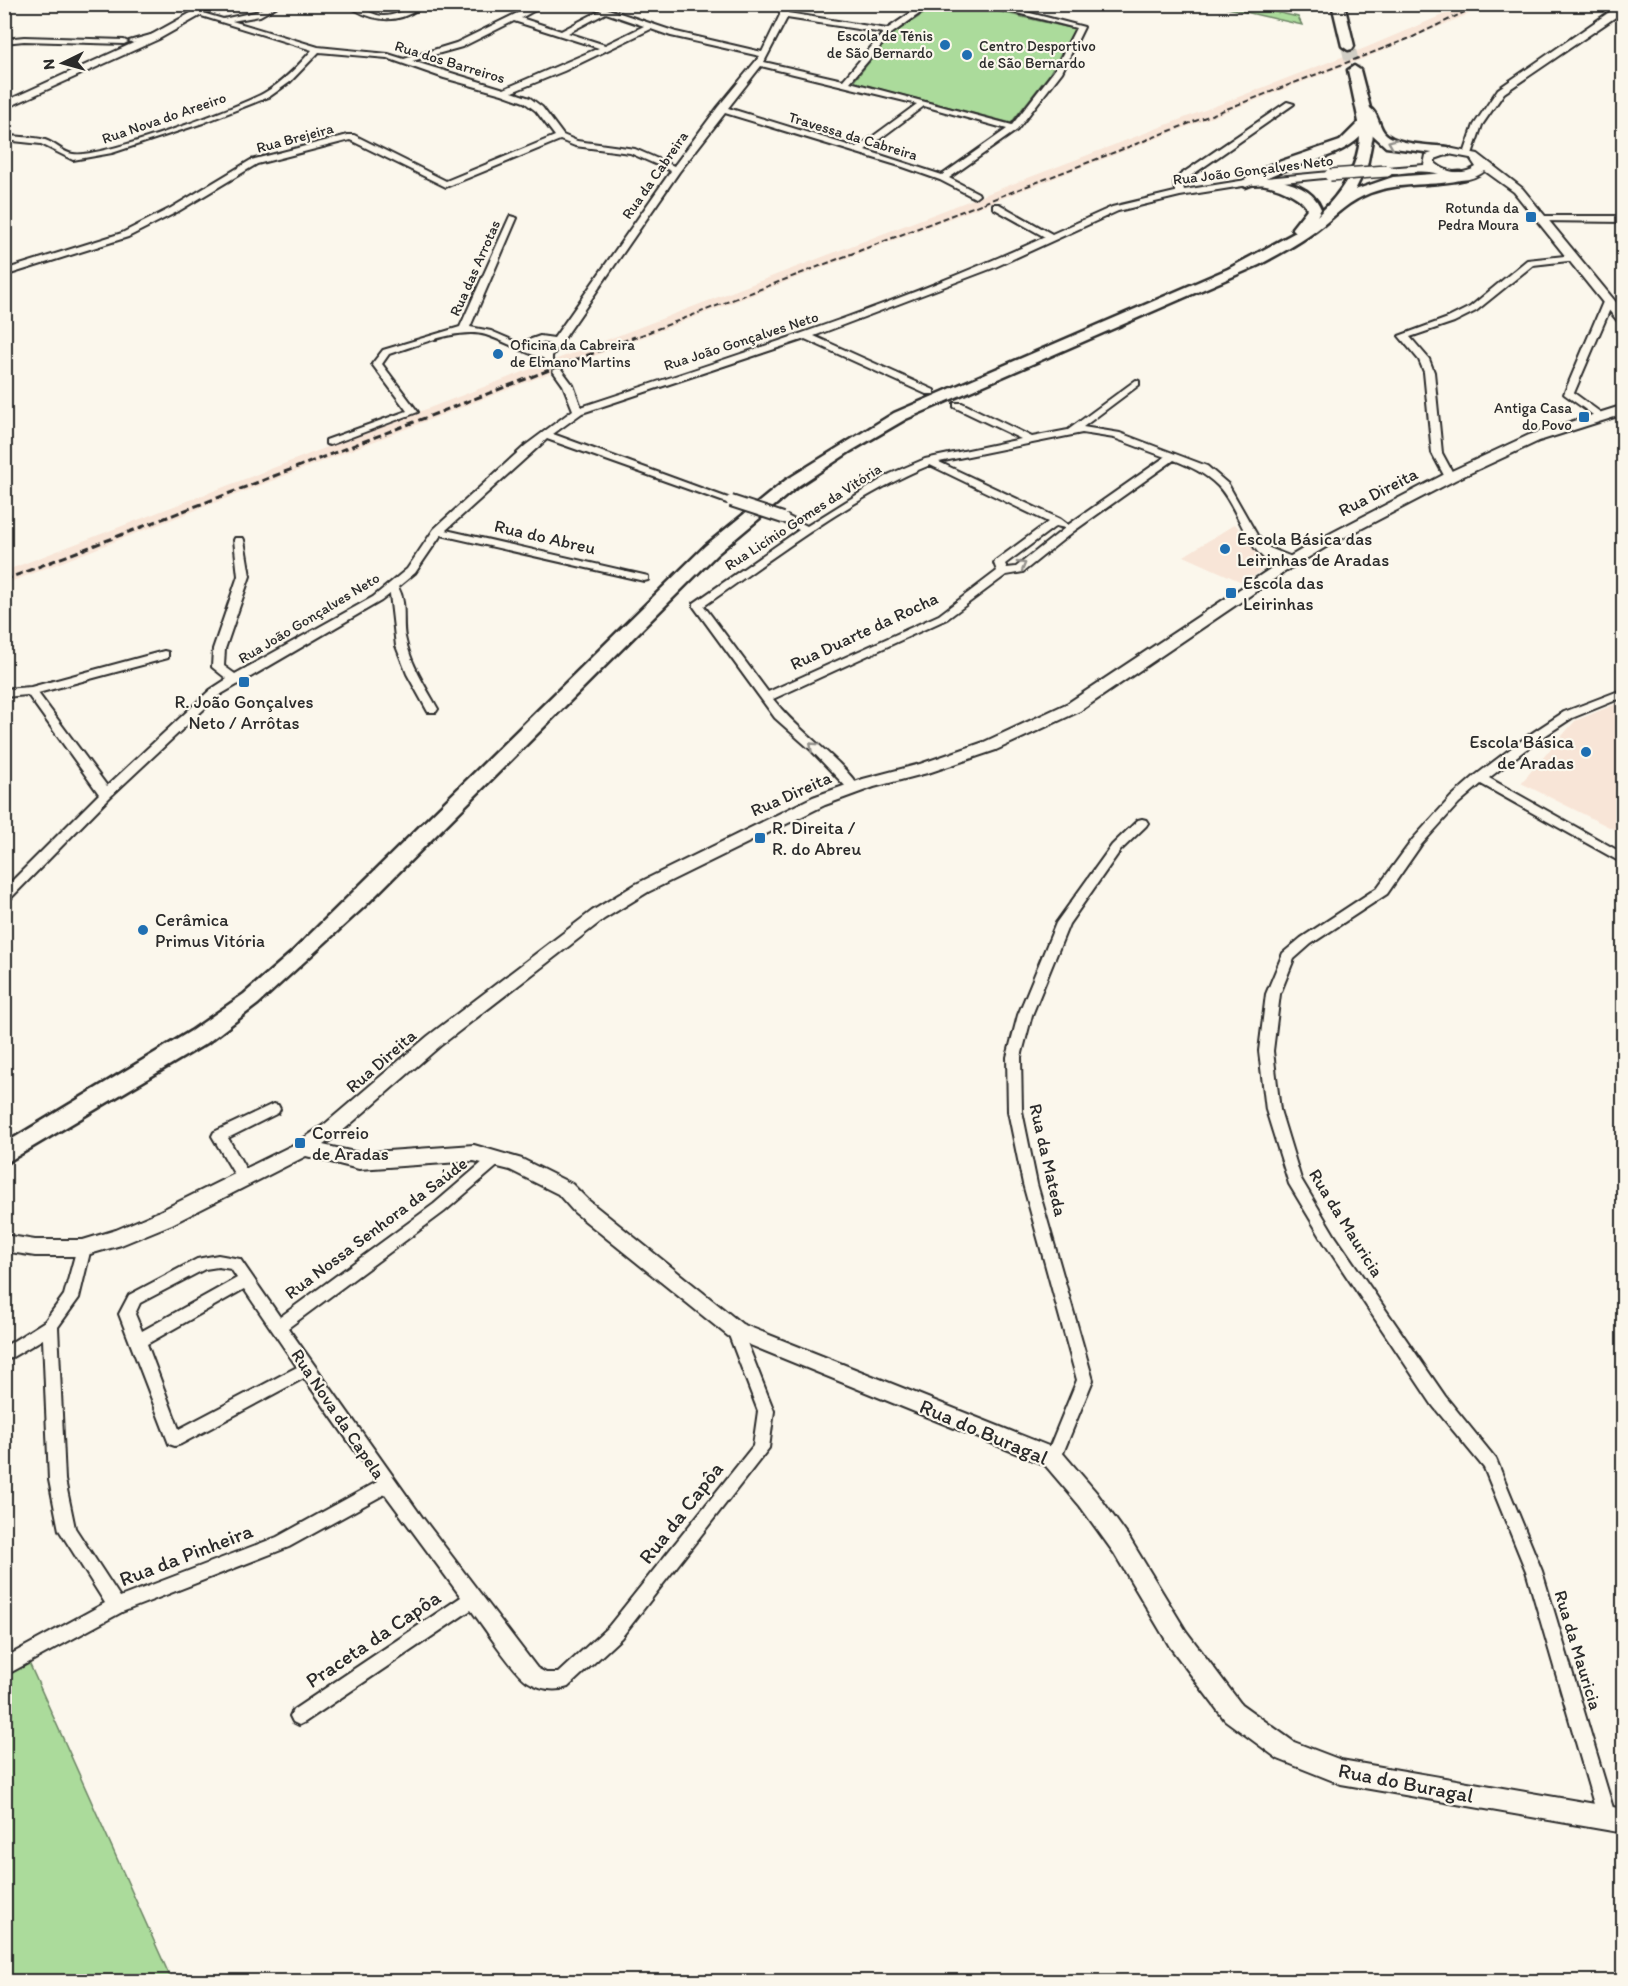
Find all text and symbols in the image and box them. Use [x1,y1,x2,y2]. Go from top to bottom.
place label: Escola de Ténis de São Bernardo [827,27,933,62]
north arrow [33,33,93,93]
street label: Rua dos Barreiros [393,37,508,87]
place label: Centro Desportivo de São Bernardo [979,37,1096,72]
marker: Escola de Ténis de São Bernardo [938,38,952,52]
marker: Centro Desportivo de São Bernardo [960,48,974,62]
text: N [39,58,58,70]
street label: Rua Nova do Areeiro [99,88,229,148]
street label: Travessa da Cabreira [786,108,920,164]
street label: Rua Brejeira [254,119,336,157]
street label: Rua da Cabreira [618,127,692,223]
one-way arrow [1388,138,1399,150]
street label: Rua João Gonçalves Neto [1172,151,1334,189]
place label: Rotunda da Pedra Moura [1438,199,1520,234]
marker: Rotunda da Pedra Moura [1524,210,1538,224]
street label: Rua das Arrotas [446,217,504,319]
street label: Rua João Gonçalves Neto [661,307,821,375]
place label: Oficina da Cabreira de Elmano Martins [510,336,635,371]
marker: Oficina da Cabreira de Elmano Martins [491,347,505,361]
place label: Antiga Casa do Povo [1494,399,1572,434]
marker: Antiga Casa do Povo [1577,410,1591,424]
street label: Rua Licínio Gomes da Vitória [721,459,885,574]
street label: Rua Direita [1335,462,1422,521]
street label: Rua do Abreu [492,515,598,559]
place label: Escola Básica das Leirinhas de Aradas [1237,528,1389,571]
marker: Escola Básica das Leirinhas de Aradas [1218,542,1232,556]
one-way arrow [1016,561,1026,572]
street label: Rua João Gonçalves Neto [235,569,383,667]
place label: Escola das Leirinhas [1243,572,1324,615]
marker: Escola das Leirinhas [1224,586,1238,600]
street label: Rua Duarte da Rocha [787,587,942,675]
marker: R. João Gonçalves Neto / Arrôtas [237,675,251,689]
place label: R. João Gonçalves Neto / Arrôtas [175,691,313,734]
place label: Escola Básica de Aradas [1469,731,1575,774]
one-way arrow [809,743,820,754]
marker: Escola Básica de Aradas [1579,745,1593,759]
street label: Rua Direita [747,766,835,822]
place label: R. Direita / R. do Abreu [772,817,861,860]
marker: R. Direita / R. do Abreu [753,831,767,845]
place label: Cerâmica Primus Vitória [155,909,265,952]
marker: Cerâmica Primus Vitória [136,923,150,937]
street label: Rua Direita [341,1024,421,1098]
street label: Rua da Mateda [1024,1101,1072,1219]
place label: Correio de Aradas [312,1122,389,1165]
marker: Correio de Aradas [293,1136,307,1150]
street label: Rua Nossa Senhora da Saúde [280,1152,472,1304]
street label: Rua da Mauricia [1304,1165,1388,1281]
street label: Rua Nova da Capela [286,1345,390,1483]
street label: Rua do Buragal [916,1393,1052,1470]
street label: Rua da Capôa [633,1457,728,1569]
street label: Rua da Pinheira [116,1518,256,1591]
street label: Praceta da Capôa [300,1584,445,1693]
street label: Rua da Mauricia [1549,1588,1607,1712]
street label: Rua do Buragal [1336,1757,1476,1808]

